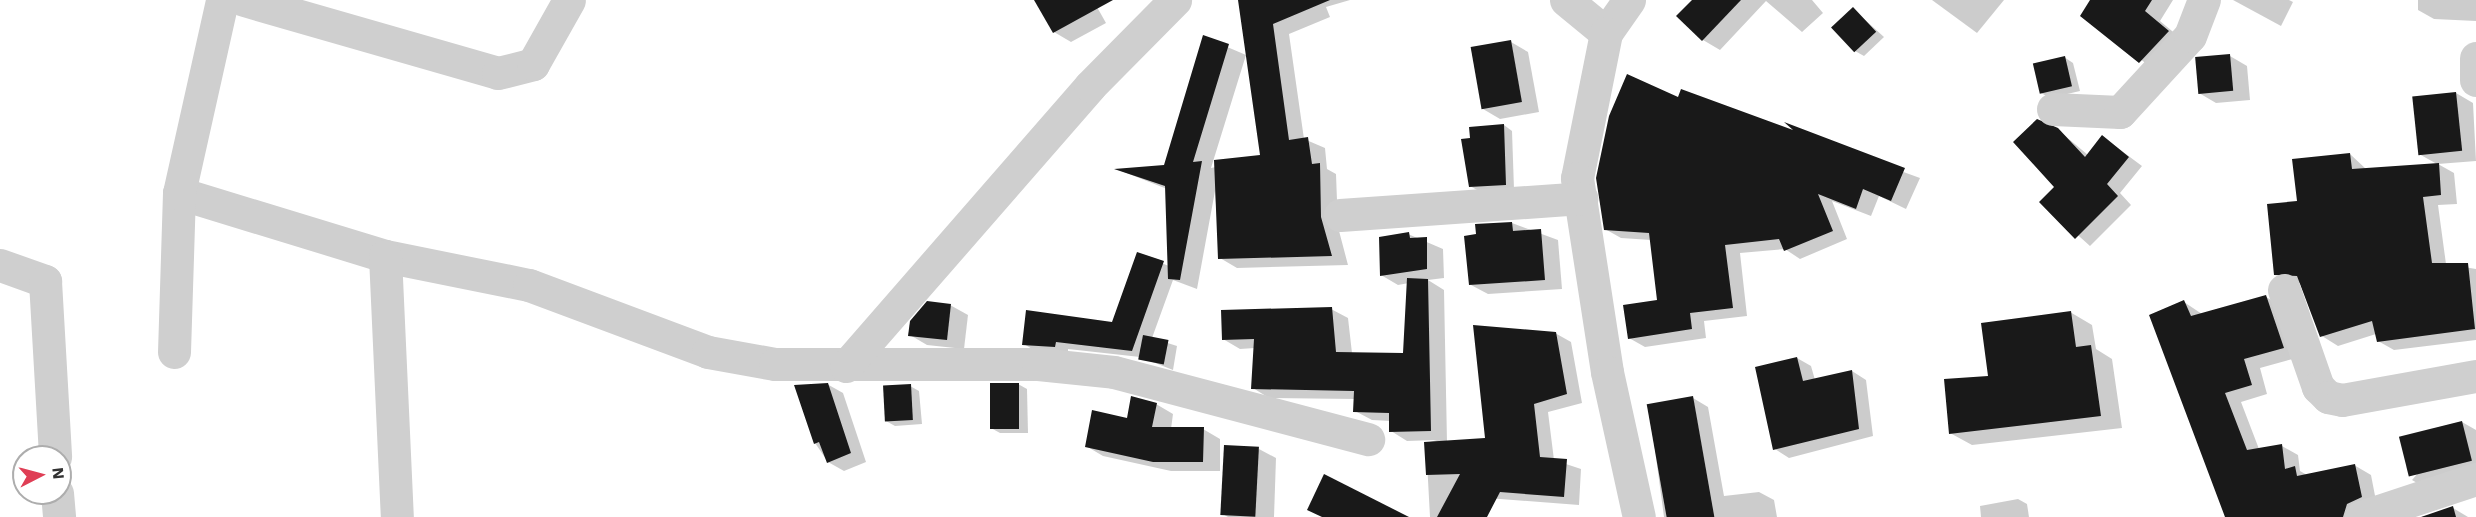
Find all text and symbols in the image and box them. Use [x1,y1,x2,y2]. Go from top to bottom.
north arrow [12,445,72,505]
text: N [48,466,68,480]

